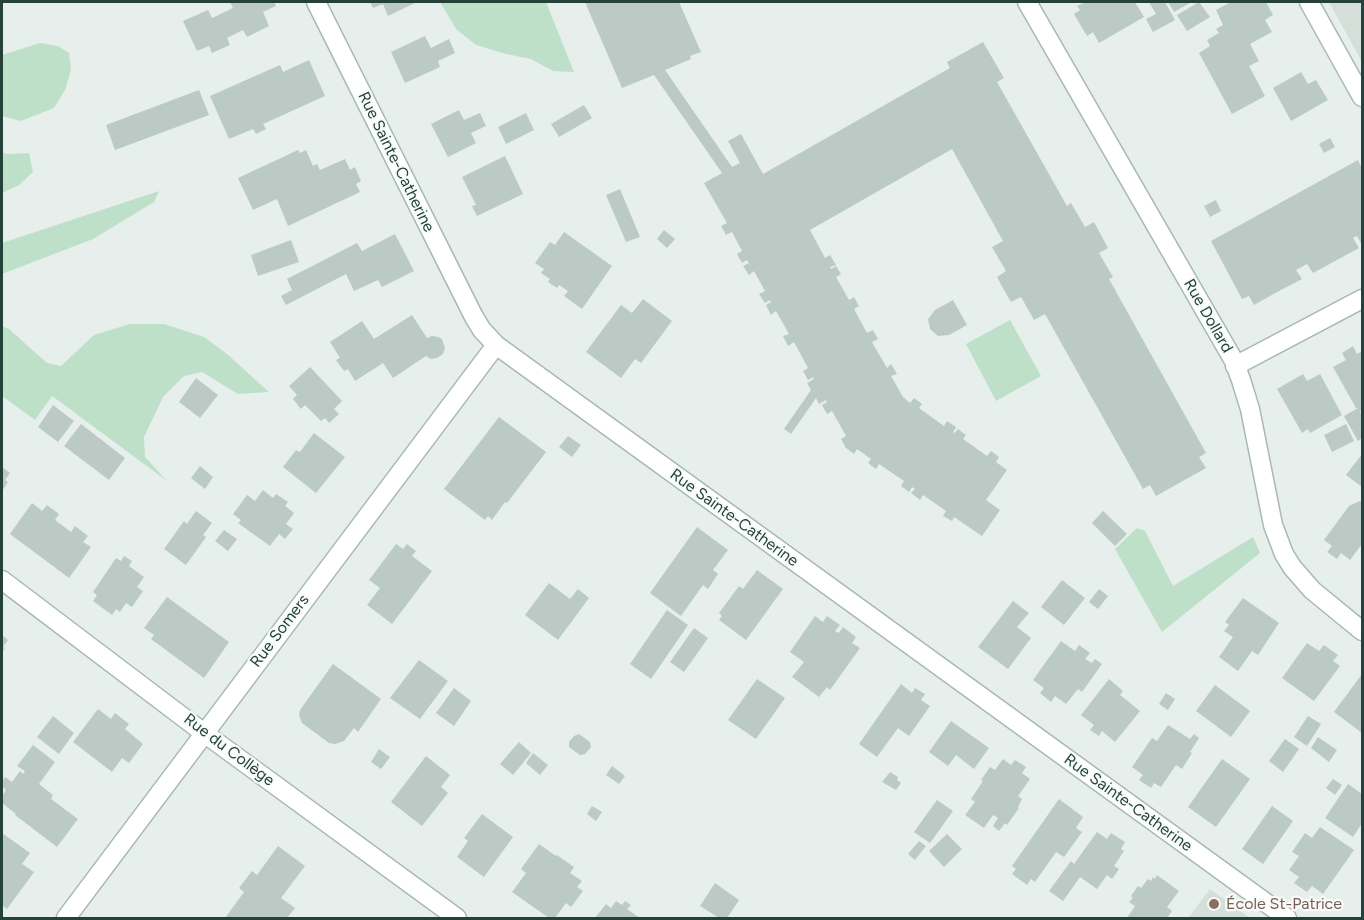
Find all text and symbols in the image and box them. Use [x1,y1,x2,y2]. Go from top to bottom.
street label: Rue Sainte-Catherine [354,89,438,235]
street label: Rue Dollard [1179,276,1237,356]
street label: Rue Sainte-Catherine [666,465,802,571]
street label: Rue Somers [246,591,314,671]
street label: Rue du Collège [180,710,278,790]
street label: Rue Sainte-Catherine [1060,750,1196,856]
place label: École St-Patrice [1226,894,1342,914]
marker: École St-Patrice [1207,897,1221,911]

